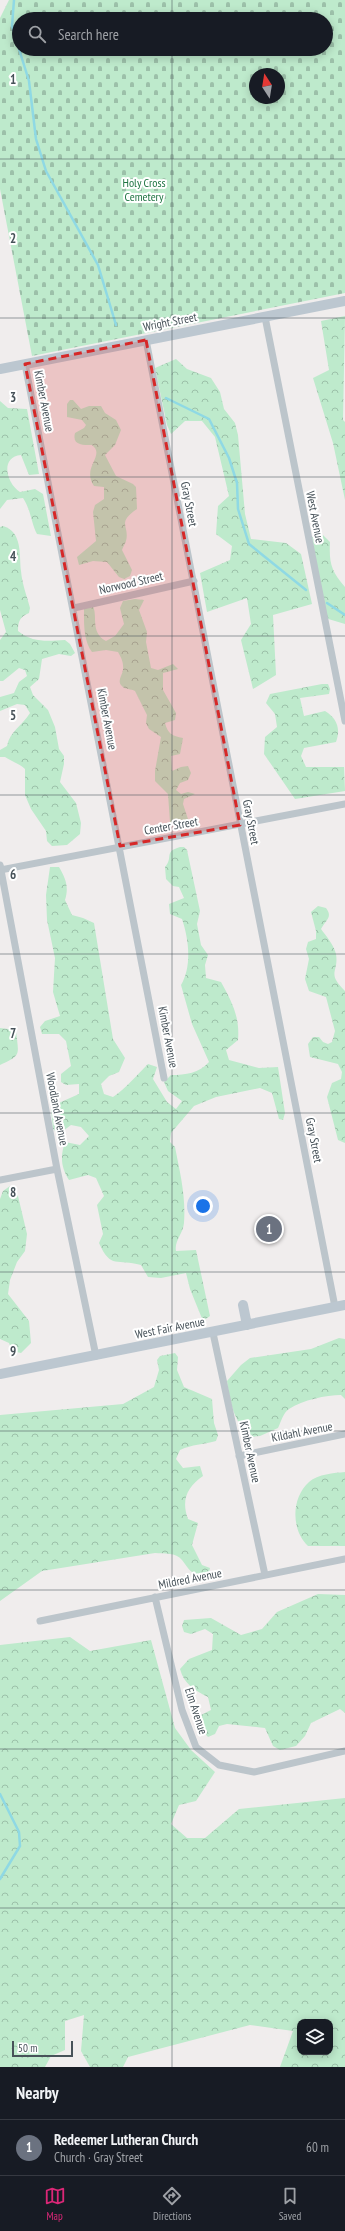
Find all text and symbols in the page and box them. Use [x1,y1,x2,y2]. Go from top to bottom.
search box [12,12,333,56]
icon: search [26,23,48,45]
text: Search here [58,25,119,44]
north arrow [249,68,285,104]
text: 1 [10,71,16,88]
park label: Holy Cross Cemetery [122,175,166,204]
text: 2 [10,230,16,247]
street label: Wright Street [142,309,199,334]
street label: Kimber Avenue [31,369,58,433]
text: 3 [10,389,16,406]
street label: Gray Street [178,480,201,528]
street label: West Avenue [303,490,328,544]
text: 4 [10,548,17,565]
street label: Norwood Street [98,568,165,597]
street label: Kimber Avenue [94,687,121,751]
text: 5 [10,707,16,724]
street label: Gray Street [240,798,263,846]
street label: Center Street [143,813,200,838]
text: 6 [10,866,16,883]
street label: Kimber Avenue [155,1005,182,1069]
text: 7 [10,1025,16,1042]
street label: Woodland Avenue [43,1071,72,1147]
street label: Gray Street [303,1116,326,1164]
text: 8 [10,1184,16,1201]
your location [193,1196,213,1216]
pin: 1 [256,1214,282,1244]
street label: West Fair Avenue [134,1313,206,1342]
text: 9 [10,1343,16,1360]
street label: Kildahl Avenue [270,1418,334,1445]
street label: Kimber Avenue [237,1420,264,1484]
street label: Mildred Avenue [157,1565,223,1592]
street label: Elm Avenue [182,1686,211,1736]
map controls [297,2019,333,2055]
button: layers [297,2019,333,2055]
scale bar [12,2039,73,2058]
text: 50 m [18,2041,37,2055]
text: Nearby [16,2082,59,2104]
text: Redeemer Lutheran Church [54,2130,198,2149]
text: 1 [26,2139,32,2156]
text: 60 m [306,2139,329,2156]
text: Church · Gray Street [54,2149,143,2166]
tab: Map [44,2185,66,2223]
tab: Directions [153,2185,191,2223]
tab: Saved [279,2185,301,2223]

